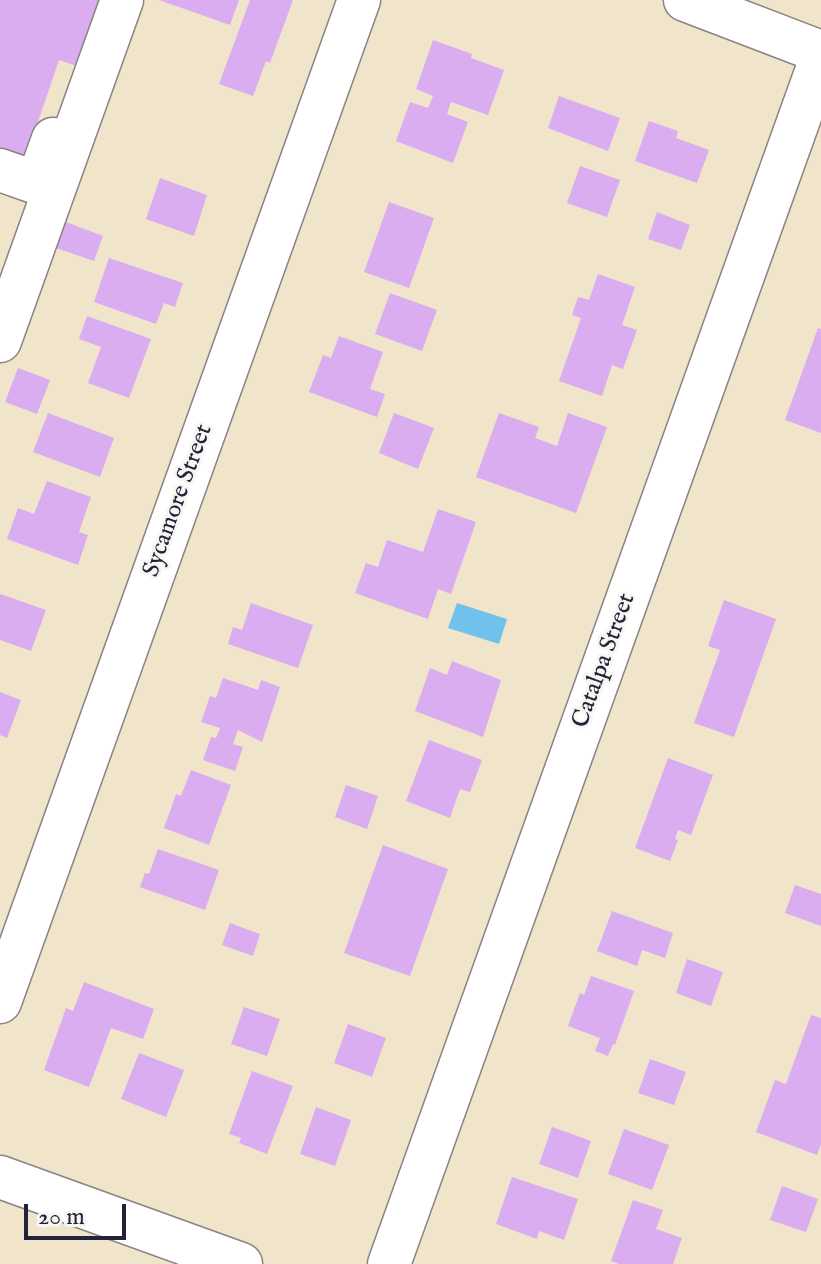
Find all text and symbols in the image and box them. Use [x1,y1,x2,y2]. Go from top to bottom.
street label: Sycamore Street [138,421,220,581]
street label: Catalpa Street [567,590,643,732]
scale bar [28,1188,130,1238]
text: 20 m [38,1202,85,1233]

